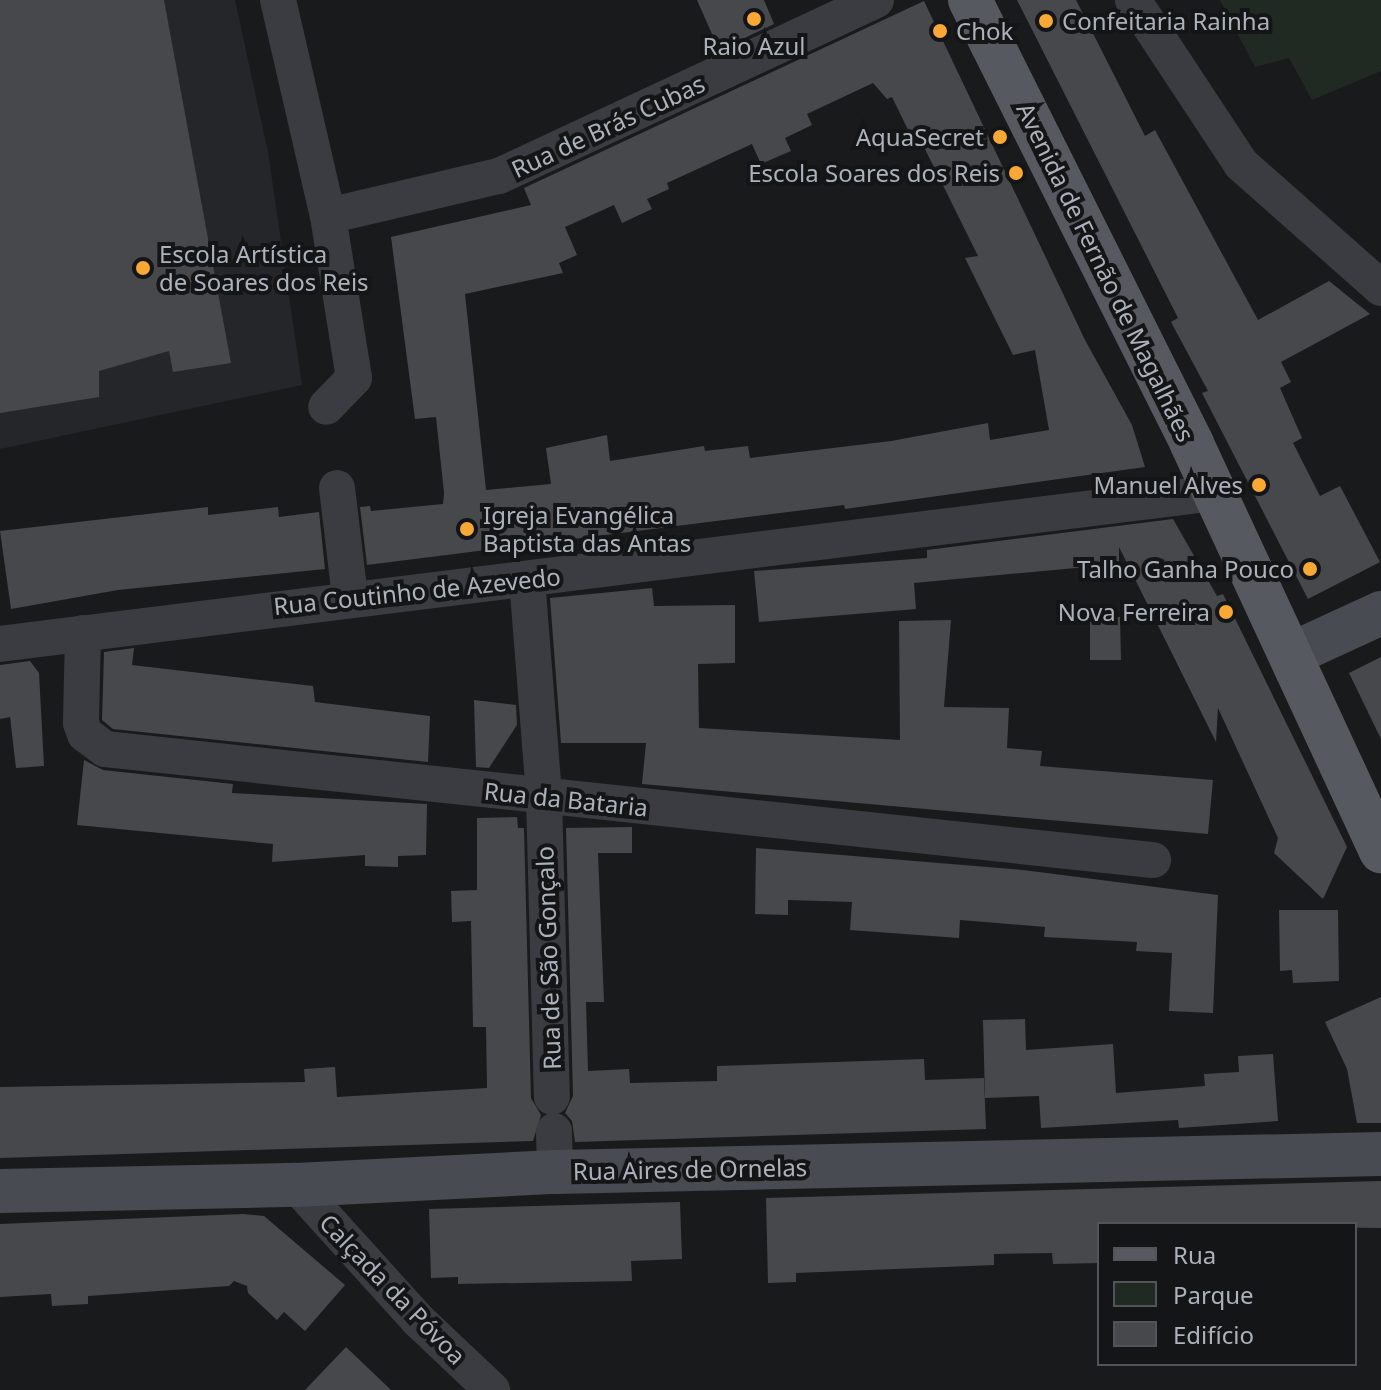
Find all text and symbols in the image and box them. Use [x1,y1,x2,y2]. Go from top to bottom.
place label: Confeitaria Rainha [1062,7,1270,35]
marker: Raio Azul [745,10,763,28]
marker: Confeitaria Rainha [1037,12,1055,30]
place label: Chok [956,17,1013,45]
marker: Chok [931,22,949,40]
place label: Raio Azul [703,32,805,60]
street label: Rua de Brás Cubas [507,69,709,183]
street label: Avenida de Fernão de Magalhães [1011,98,1201,446]
place label: AquaSecret [856,123,984,151]
marker: AquaSecret [991,128,1009,146]
place label: Escola Soares dos Reis [748,159,1000,187]
marker: Escola Soares dos Reis [1007,164,1025,182]
place label: Escola Artística de Soares dos Reis [159,240,369,296]
marker: Escola Artística de Soares dos Reis [134,259,152,277]
place label: Manuel Alves [1093,471,1243,499]
marker: Manuel Alves [1250,476,1268,494]
place label: Igreja Evangélica Baptista das Antas [483,501,691,557]
marker: Igreja Evangélica Baptista das Antas [458,520,476,538]
place label: Talho Ganha Pouco [1077,555,1294,583]
marker: Talho Ganha Pouco [1301,560,1319,578]
street label: Rua Coutinho de Azevedo [272,562,562,620]
place label: Nova Ferreira [1058,598,1210,626]
marker: Nova Ferreira [1217,603,1235,621]
street label: Rua da Bataria [483,776,649,822]
street label: Rua de São Gonçalo [530,846,566,1070]
street label: Rua Aires de Ornelas [573,1153,807,1185]
street label: Calçada da Póvoa [314,1208,472,1370]
legend [1097,1222,1357,1366]
text: Rua [1173,1238,1216,1271]
text: Parque [1173,1278,1254,1311]
text: Edifício [1173,1318,1254,1351]

